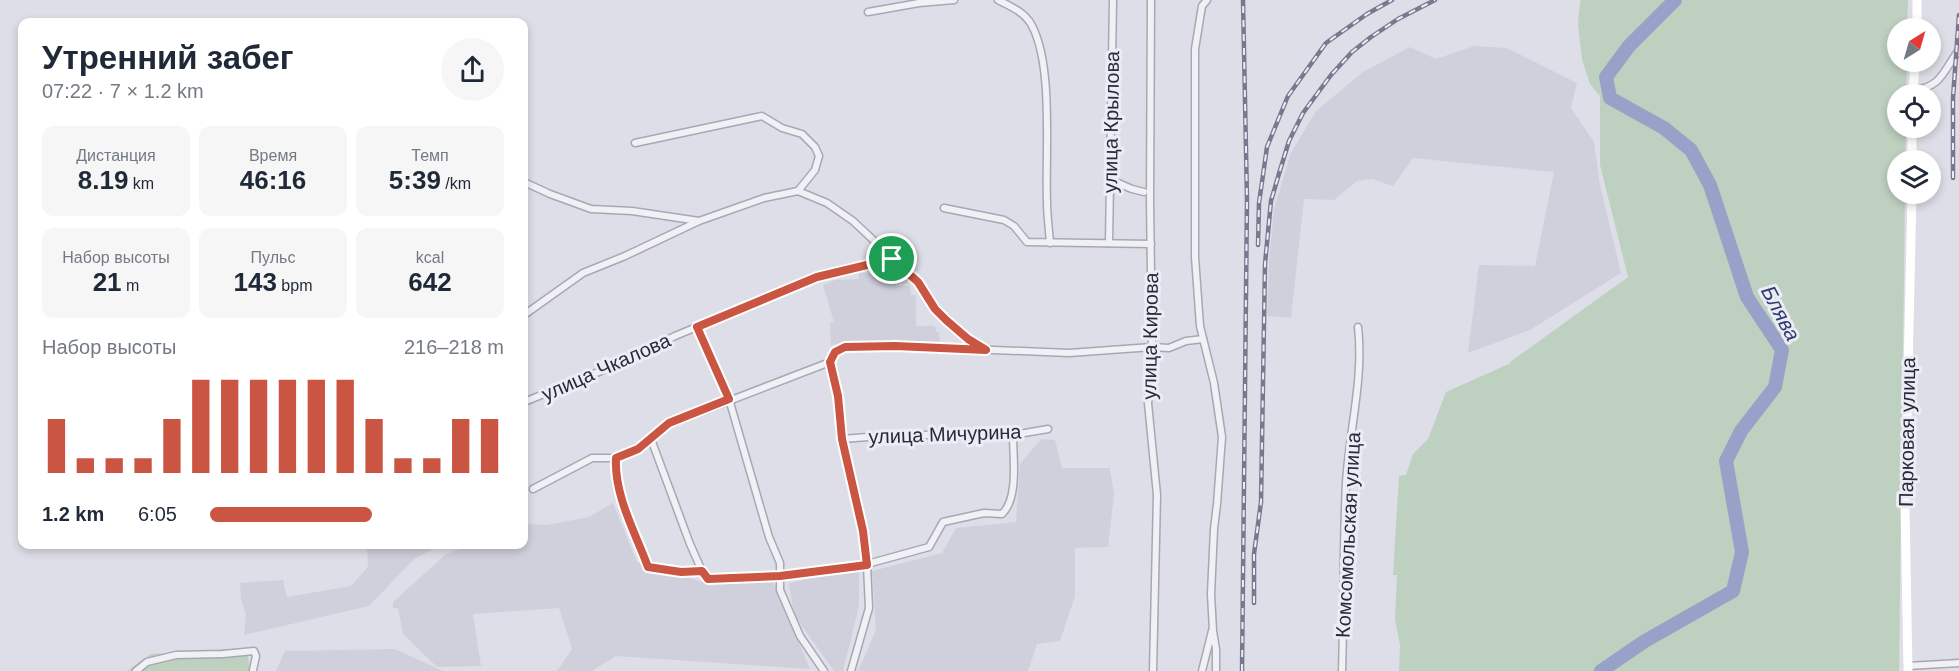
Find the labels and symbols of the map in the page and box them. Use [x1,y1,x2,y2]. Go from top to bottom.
north arrow [1887,18,1941,72]
street label: улица Крылова [1099,50,1123,193]
pin [866,233,917,284]
street label: улица Кирова [1138,271,1162,400]
water label: Блява [1757,282,1805,344]
street label: улица Чкалова [538,328,675,405]
street label: Парковая улица [1895,356,1919,507]
street label: улица Мичурина [868,420,1023,448]
street label: Комсомольская улица [1332,431,1364,638]

